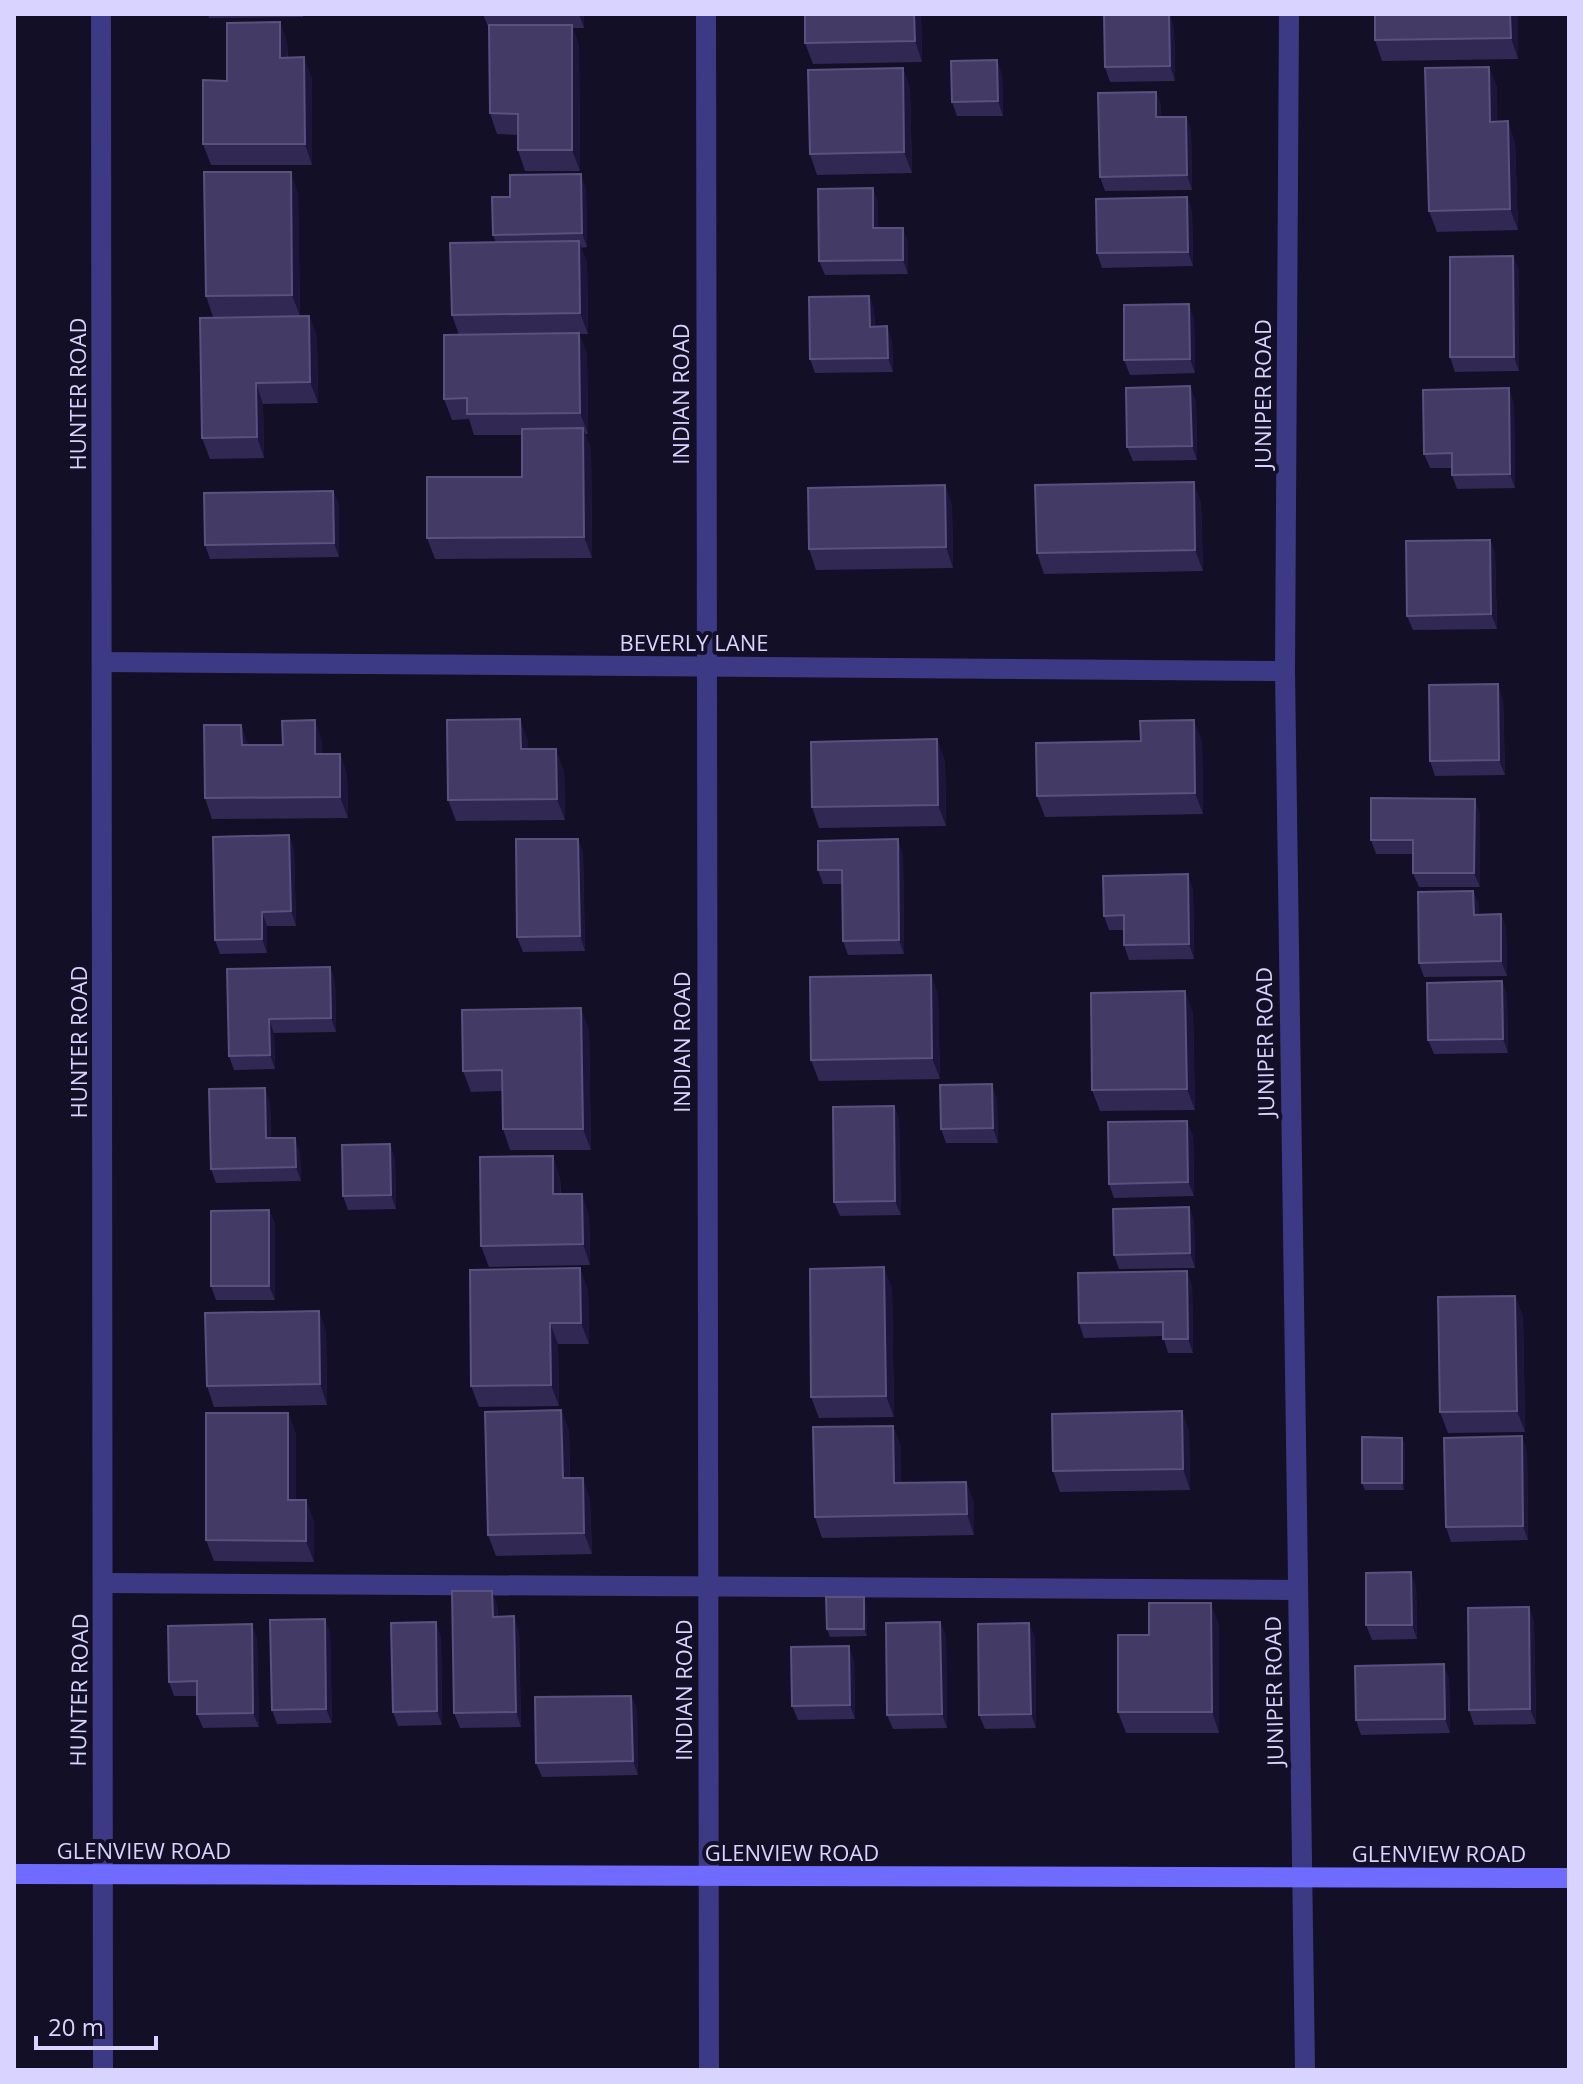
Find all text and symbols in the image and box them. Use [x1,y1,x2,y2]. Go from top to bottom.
street label: HUNTER ROAD [62,317,92,471]
street label: JUNIPER ROAD [1247,319,1277,471]
street label: INDIAN ROAD [665,323,695,465]
street label: BEVERLY LANE [619,627,769,657]
street label: HUNTER ROAD [63,965,93,1119]
street label: JUNIPER ROAD [1248,967,1280,1119]
street label: INDIAN ROAD [666,971,696,1113]
street label: HUNTER ROAD [62,1613,94,1767]
street label: JUNIPER ROAD [1257,1616,1289,1768]
street label: INDIAN ROAD [668,1619,698,1761]
street label: GLENVIEW ROAD [57,1835,231,1865]
street label: GLENVIEW ROAD [705,1837,879,1867]
street label: GLENVIEW ROAD [1352,1838,1526,1868]
scale bar [36,2000,156,2050]
text: 20 m [48,2010,104,2043]

